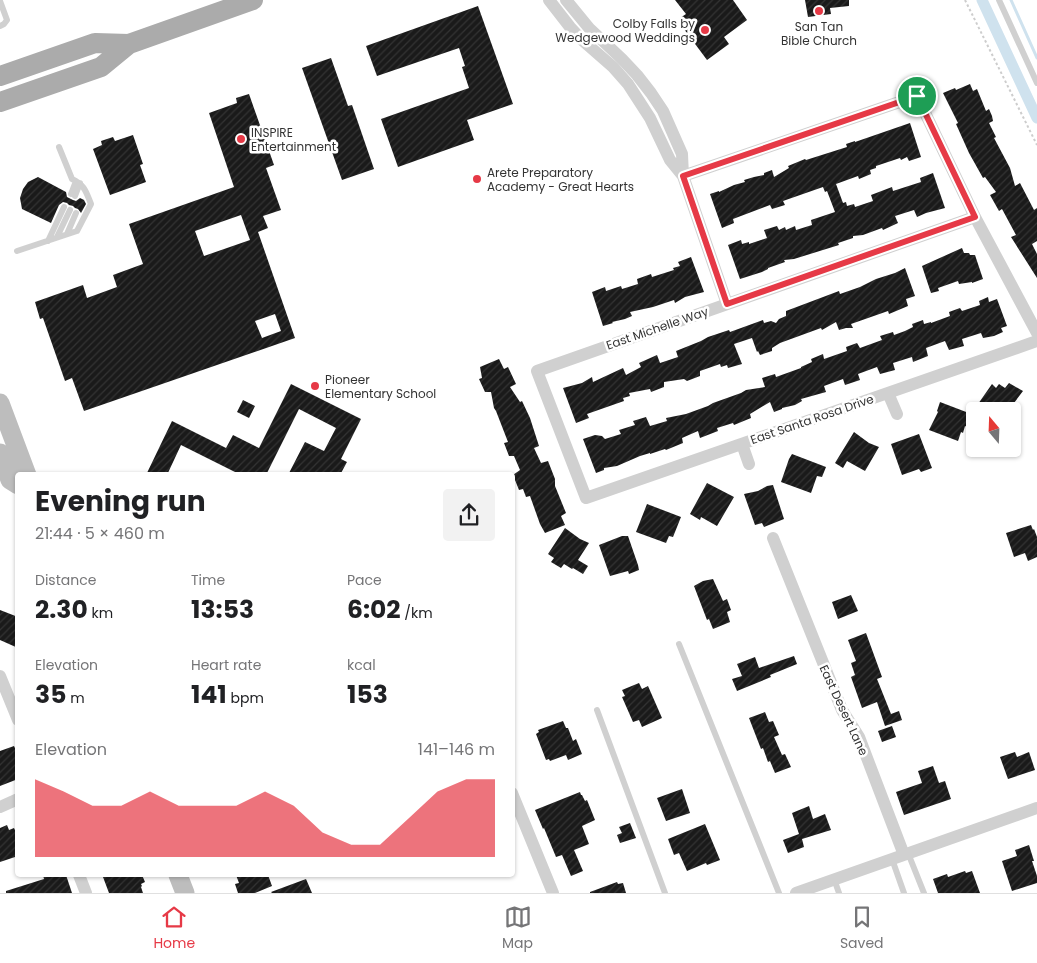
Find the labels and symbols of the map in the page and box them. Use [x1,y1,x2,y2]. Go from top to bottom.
marker: San Tan Bible Church [813,5,825,17]
place label: Colby Falls by Wedgewood Weddings [555,15,695,46]
place label: San Tan Bible Church [781,18,857,49]
marker: Colby Falls by Wedgewood Weddings [699,24,711,36]
pin [896,75,938,117]
place label: INSPIRE Entertainment [251,124,336,155]
marker: INSPIRE Entertainment [235,133,247,145]
place label: Arete Preparatory Academy - Great Hearts [487,164,634,195]
marker: Arete Preparatory Academy - Great Hearts [471,173,483,185]
street label: East Michelle Way [604,302,711,353]
place label: Pioneer Elementary School [325,371,436,402]
marker: Pioneer Elementary School [309,380,321,392]
street label: East Santa Rosa Drive [748,390,876,448]
north arrow [966,402,1021,458]
street label: East Desert Lane [816,662,872,758]

